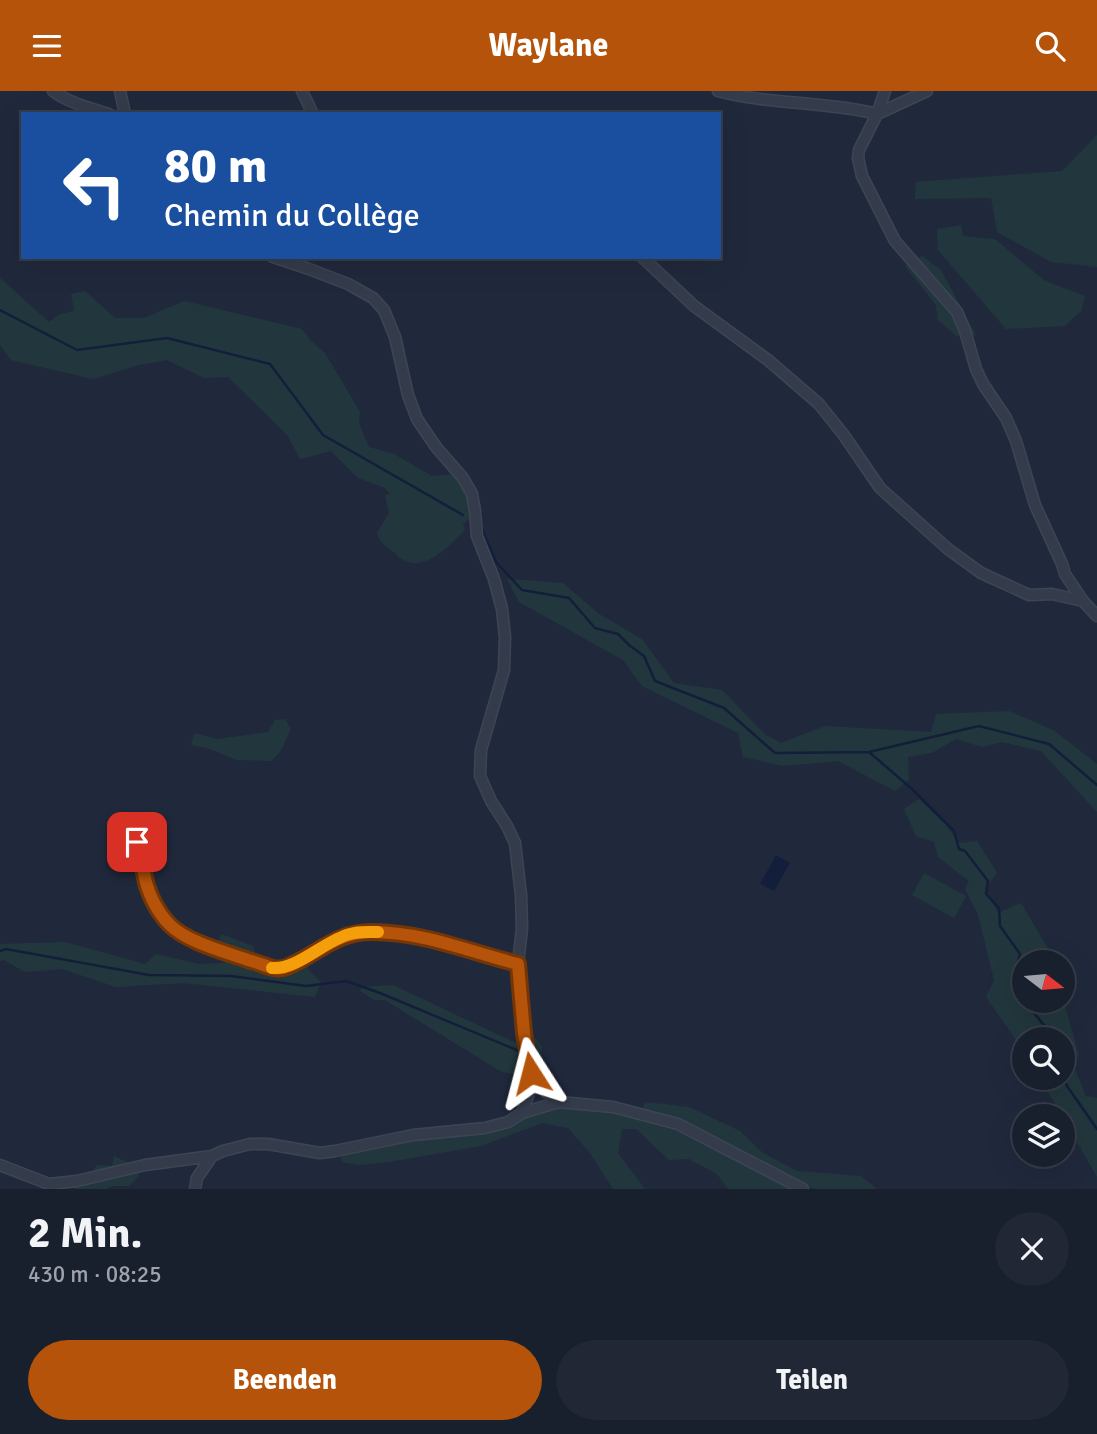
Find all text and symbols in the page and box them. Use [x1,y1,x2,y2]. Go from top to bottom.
text: Waylane [489,26,608,65]
icon: menu [28,27,66,65]
icon: search [1031,27,1069,65]
text: 80 m [164,136,267,196]
icon: left [49,140,140,231]
text: Chemin du Collège [164,196,420,235]
pin [107,812,167,872]
icon: arrive [118,823,156,861]
north arrow [1012,950,1074,1013]
map controls [1012,950,1075,1167]
button: search [1012,1027,1075,1090]
position arrow [494,1036,568,1110]
button: layers [1012,1104,1075,1167]
text: 2 Min. [28,1208,142,1259]
button: close [995,1212,1069,1286]
text: 430 m · 08:25 [28,1260,162,1289]
button: Beenden [28,1340,542,1420]
button: Teilen [556,1340,1069,1420]

